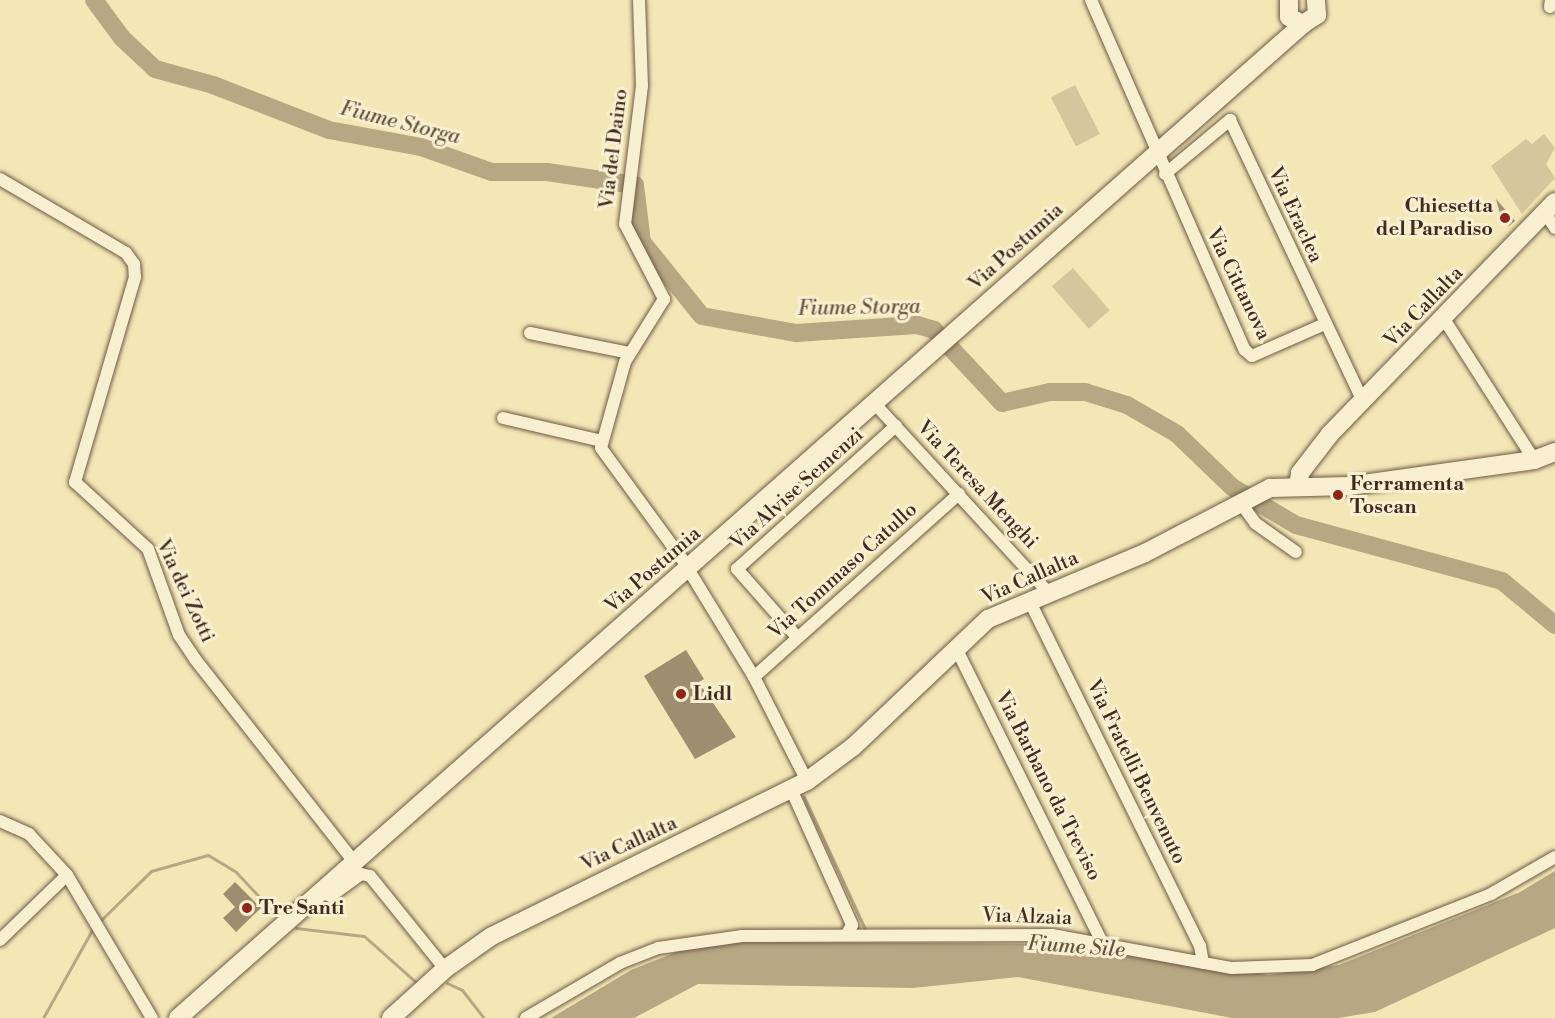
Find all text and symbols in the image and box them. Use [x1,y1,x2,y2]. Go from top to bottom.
street label: Via del Daino [595,88,633,210]
water label: Fiume Storga [337,96,463,150]
street label: Via Eraclea [1262,163,1328,267]
place label: Chiesetta del Paradiso [1376,195,1493,242]
street label: Via Postumia [964,198,1068,296]
marker: Chiesetta del Paradiso [1498,211,1512,225]
street label: Via Cittanova [1201,224,1275,344]
street label: Via Callalta [1380,262,1468,352]
water label: Fiume Storga [797,294,921,322]
street label: Via Teresa Menghi [911,416,1043,554]
street label: Via Alvise Semenzi [726,423,868,555]
place label: Ferramenta Toscan [1350,472,1464,519]
marker: Ferramenta Toscan [1331,488,1345,502]
street label: Via Tommaso Catullo [764,498,922,644]
street label: Via Postumia [600,522,706,618]
street label: Via dei Zotti [151,536,219,646]
street label: Via Callalta [978,546,1082,610]
street label: Via Fratelli Benvenuto [1081,676,1191,868]
place label: Lidl [693,682,732,706]
marker: Lidl [674,687,688,701]
street label: Via Barbano da Treviso [990,687,1106,885]
street label: Via Callalta [577,811,681,877]
place label: Tre Santi [259,896,344,920]
marker: Tre Santi [240,901,254,915]
street label: Via Alzaia [982,903,1072,931]
water label: Fiume Sile [1026,931,1126,963]

